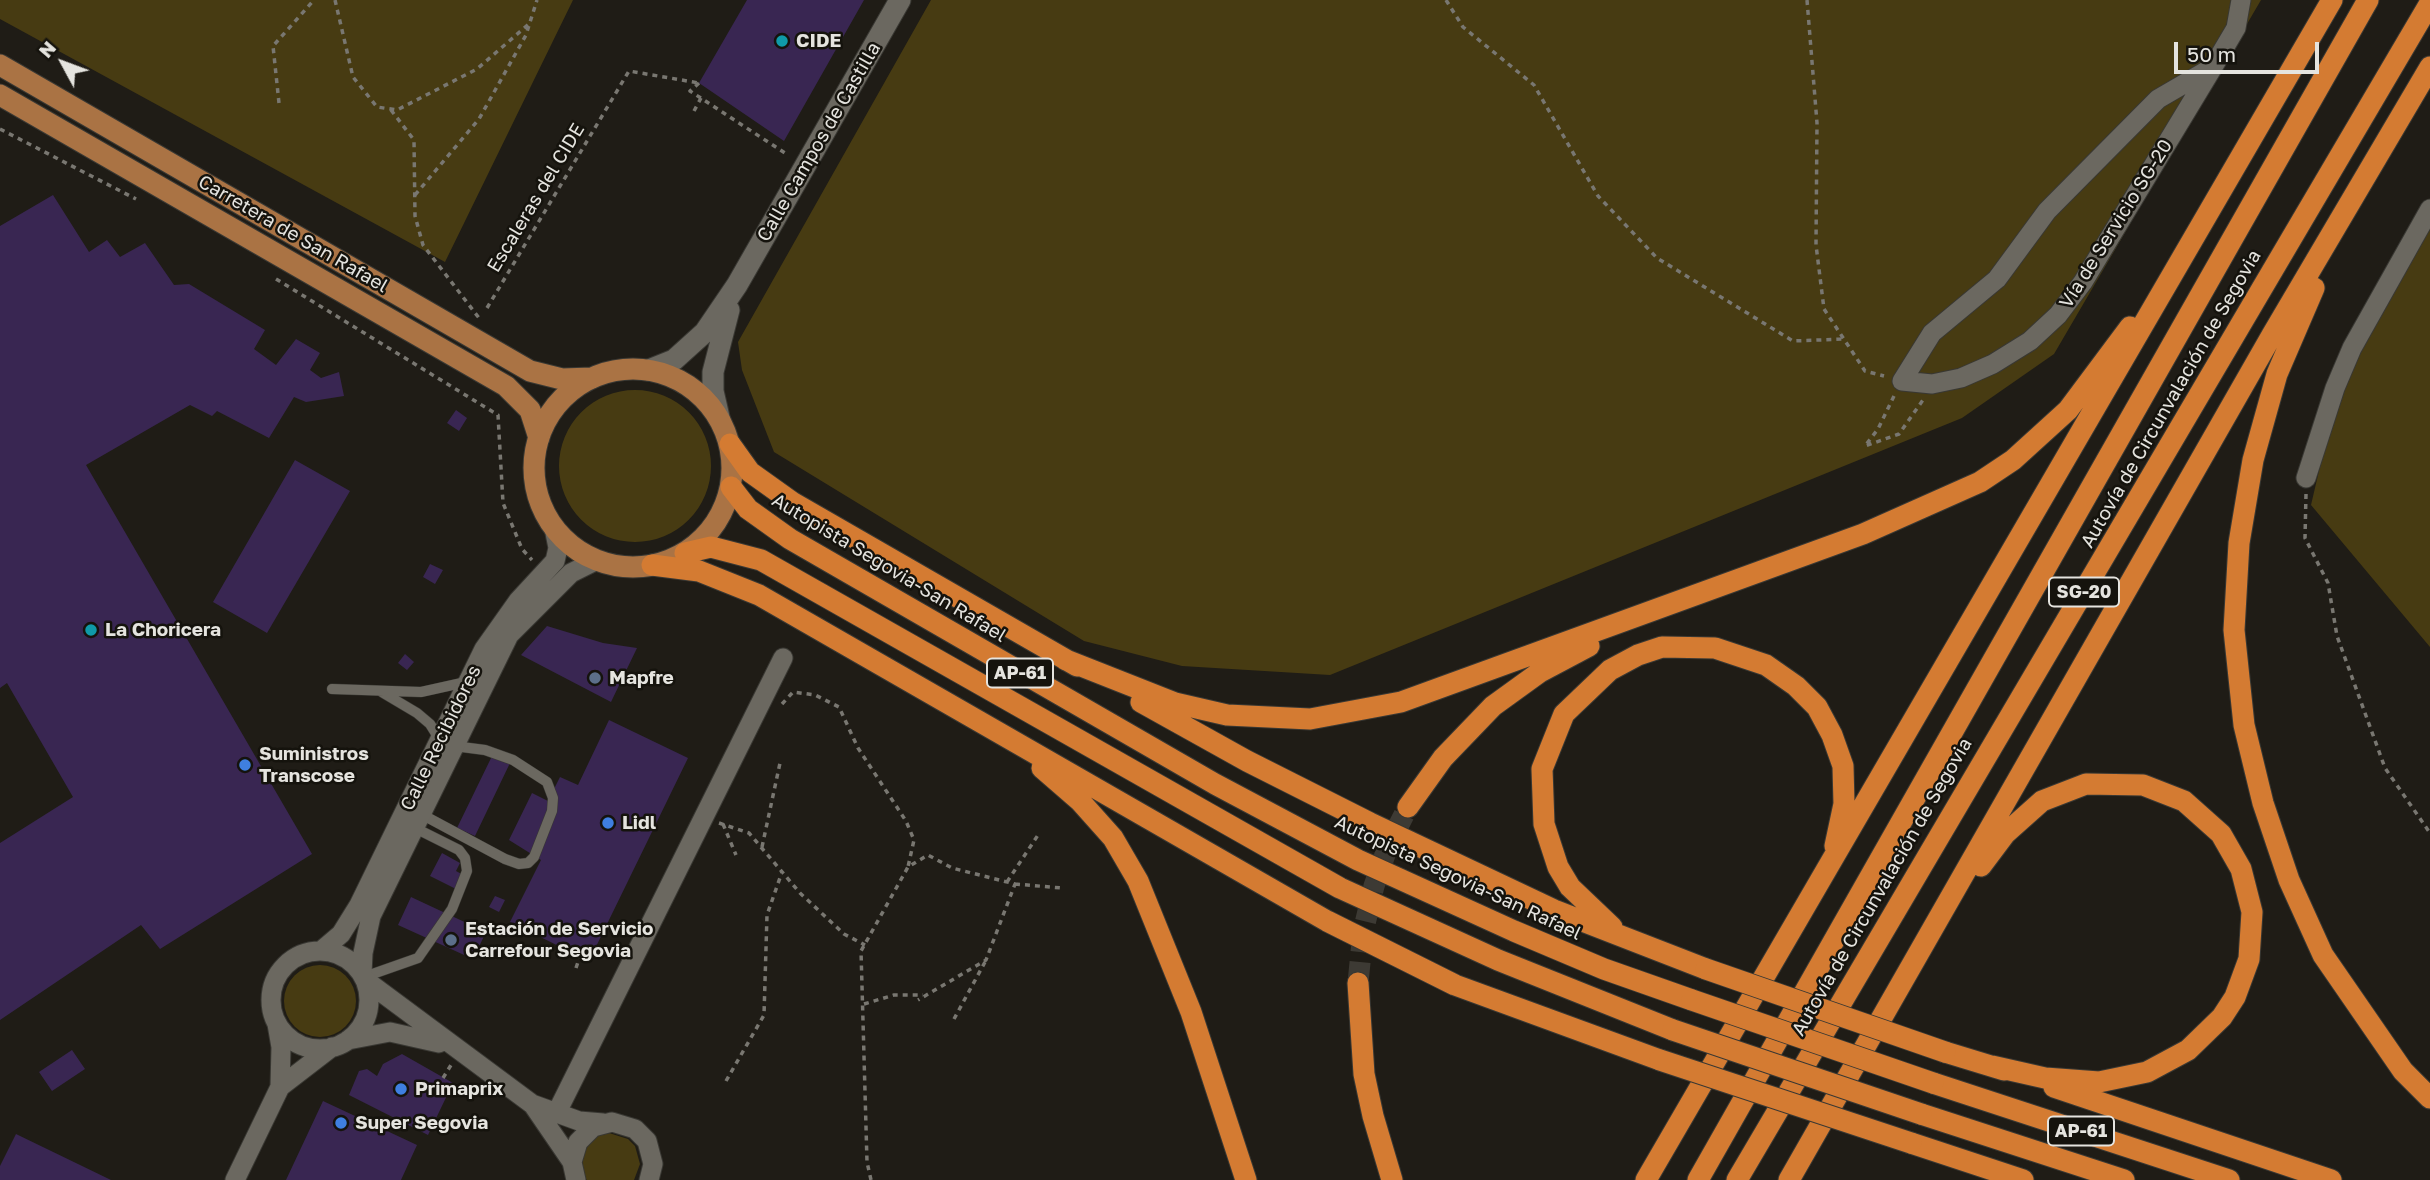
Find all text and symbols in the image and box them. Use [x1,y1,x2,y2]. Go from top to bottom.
north arrow [28,28,98,98]
scale bar [2178,28,2323,72]
place label: CIDE [796,30,841,52]
marker: CIDE [774,33,790,49]
text: N [33,36,60,62]
street label: Calle Campos de Castilla [752,38,886,246]
text: 50 m [2187,41,2236,67]
street label: Escaleras del CIDE [483,119,589,277]
street label: Vía de Servicio SG-20 [2055,135,2177,313]
street label: Carretera de San Rafael [194,170,392,298]
street label: Autovía de Circunvalación de Segovia [2076,246,2266,552]
street label: Autopista Segovia-San Rafael [768,489,1010,647]
road number: SG-20 [2049,578,2119,606]
place label: La Choricera [105,619,221,641]
marker: La Choricera [83,622,99,638]
road number: AP-61 [987,658,1053,688]
street label: Calle Recibidores [396,662,486,814]
place label: Mapfre [609,667,674,689]
marker: Mapfre [587,670,603,686]
street label: Autovía de Circunvalación de Segovia [1787,734,1977,1040]
place label: Suministros Transcose [259,743,369,787]
marker: Suministros Transcose [237,757,253,773]
street label: Autopista Segovia-San Rafael [1331,811,1585,945]
place label: Lidl [622,812,656,834]
marker: Lidl [600,815,616,831]
place label: Estación de Servicio Carrefour Segovia [465,918,653,962]
marker: Estación de Servicio Carrefour Segovia [443,932,459,948]
place label: Primaprix [415,1078,503,1100]
marker: Primaprix [393,1081,409,1097]
place label: Super Segovia [355,1112,488,1134]
marker: Super Segovia [333,1115,349,1131]
road number: AP-61 [2048,1116,2114,1146]

